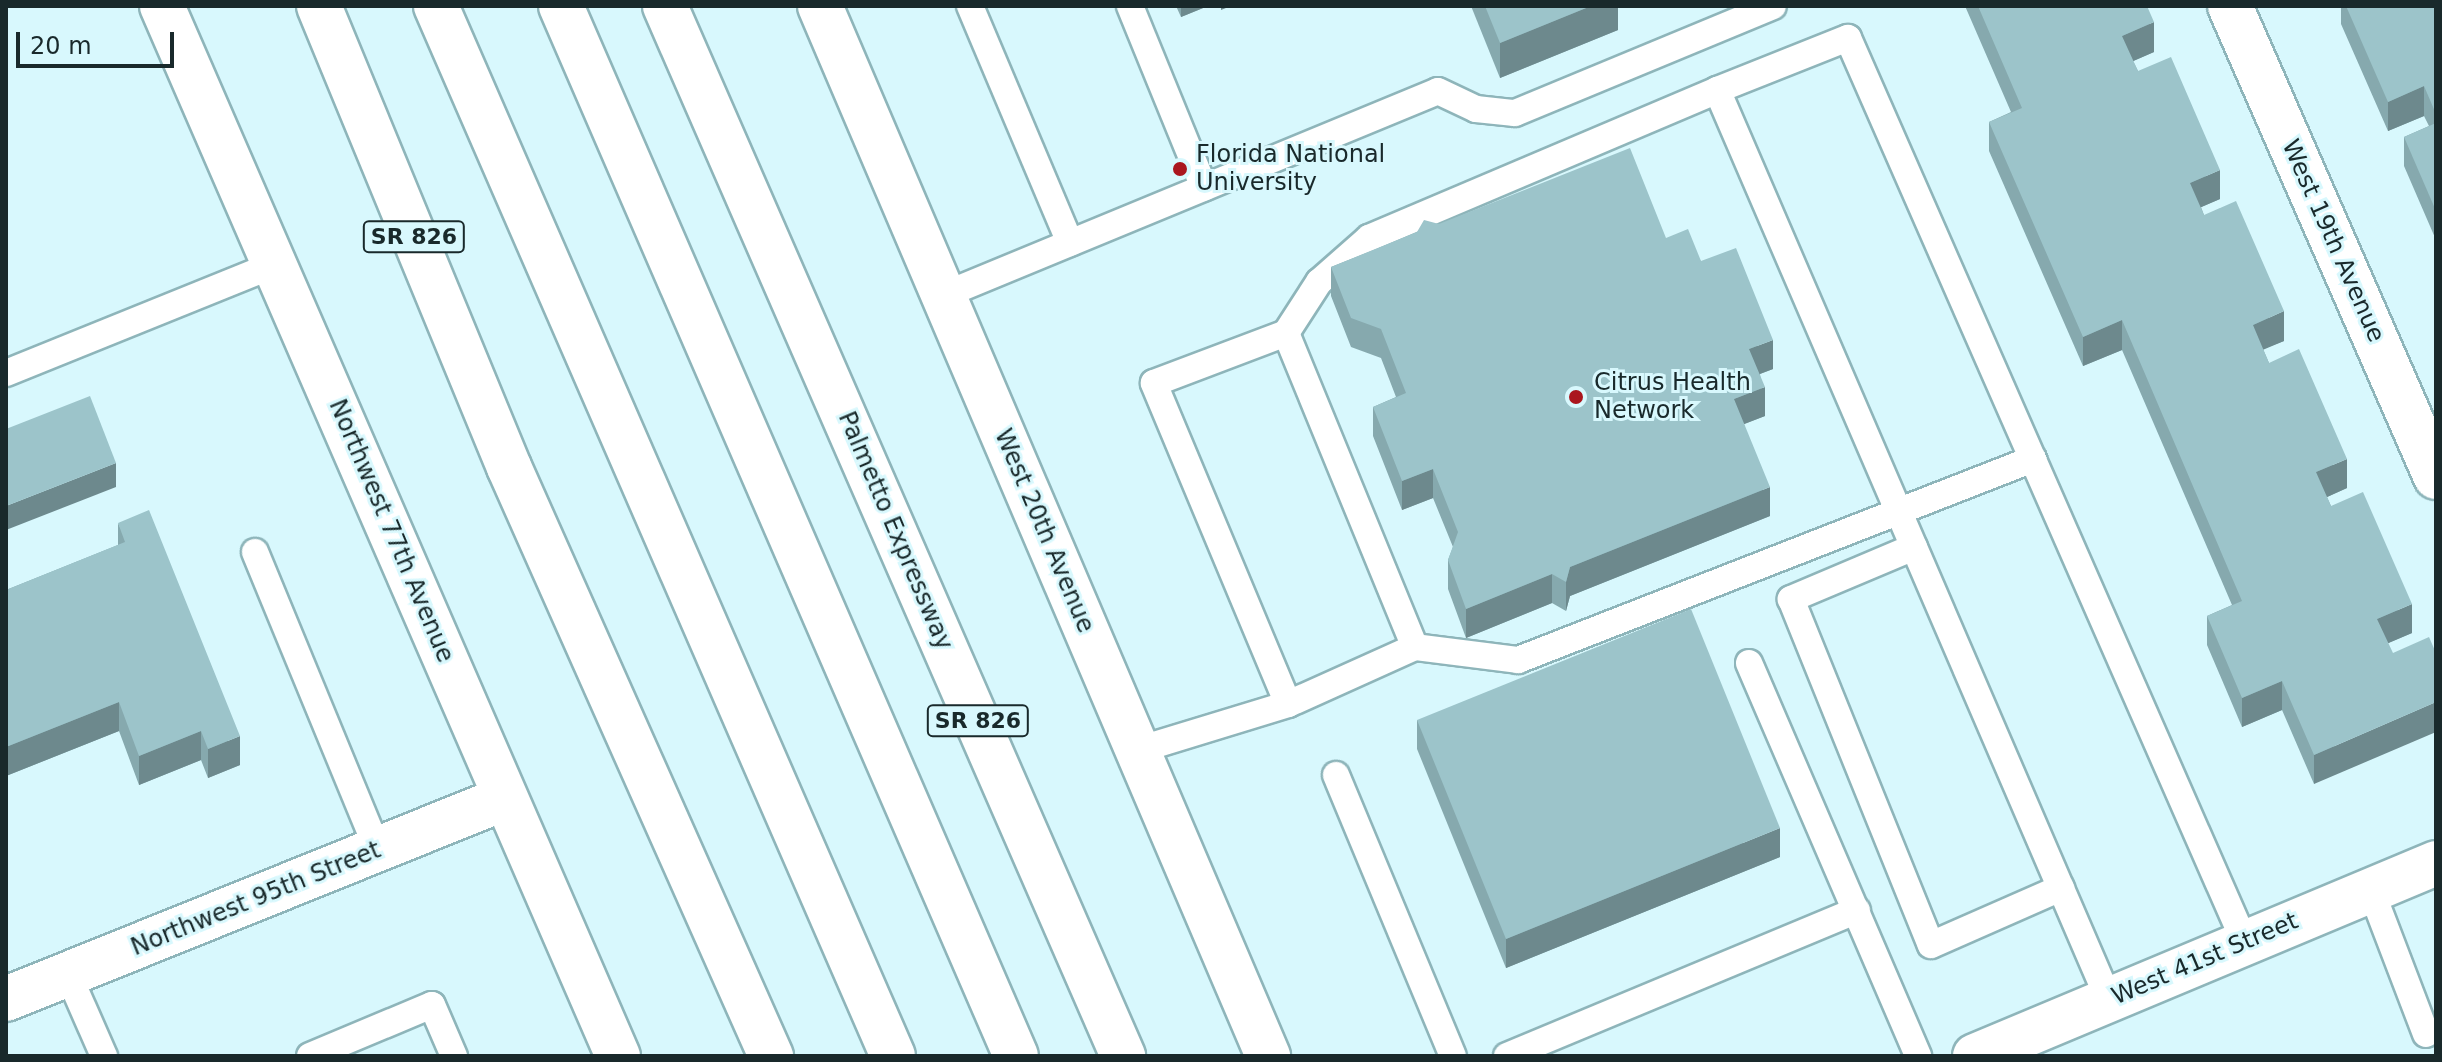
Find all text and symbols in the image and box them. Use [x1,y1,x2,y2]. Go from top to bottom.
scale bar [20,16,178,66]
text: 20 m [30,32,92,60]
street label: West 19th Avenue [2275,135,2391,347]
place label: Florida National University [1196,141,1385,197]
marker: Florida National University [1171,160,1189,178]
road number: SR 826 [362,219,466,255]
place label: Citrus Health Network [1594,369,1751,425]
marker: Citrus Health Network [1565,386,1587,408]
street label: Northwest 77th Avenue [322,395,460,667]
street label: Palmetto Expressway [832,407,958,655]
street label: West 20th Avenue [988,425,1100,637]
road number: SR 826 [926,703,1030,739]
street label: Northwest 95th Street [127,836,385,962]
street label: West 41st Street [2107,907,2303,1011]

